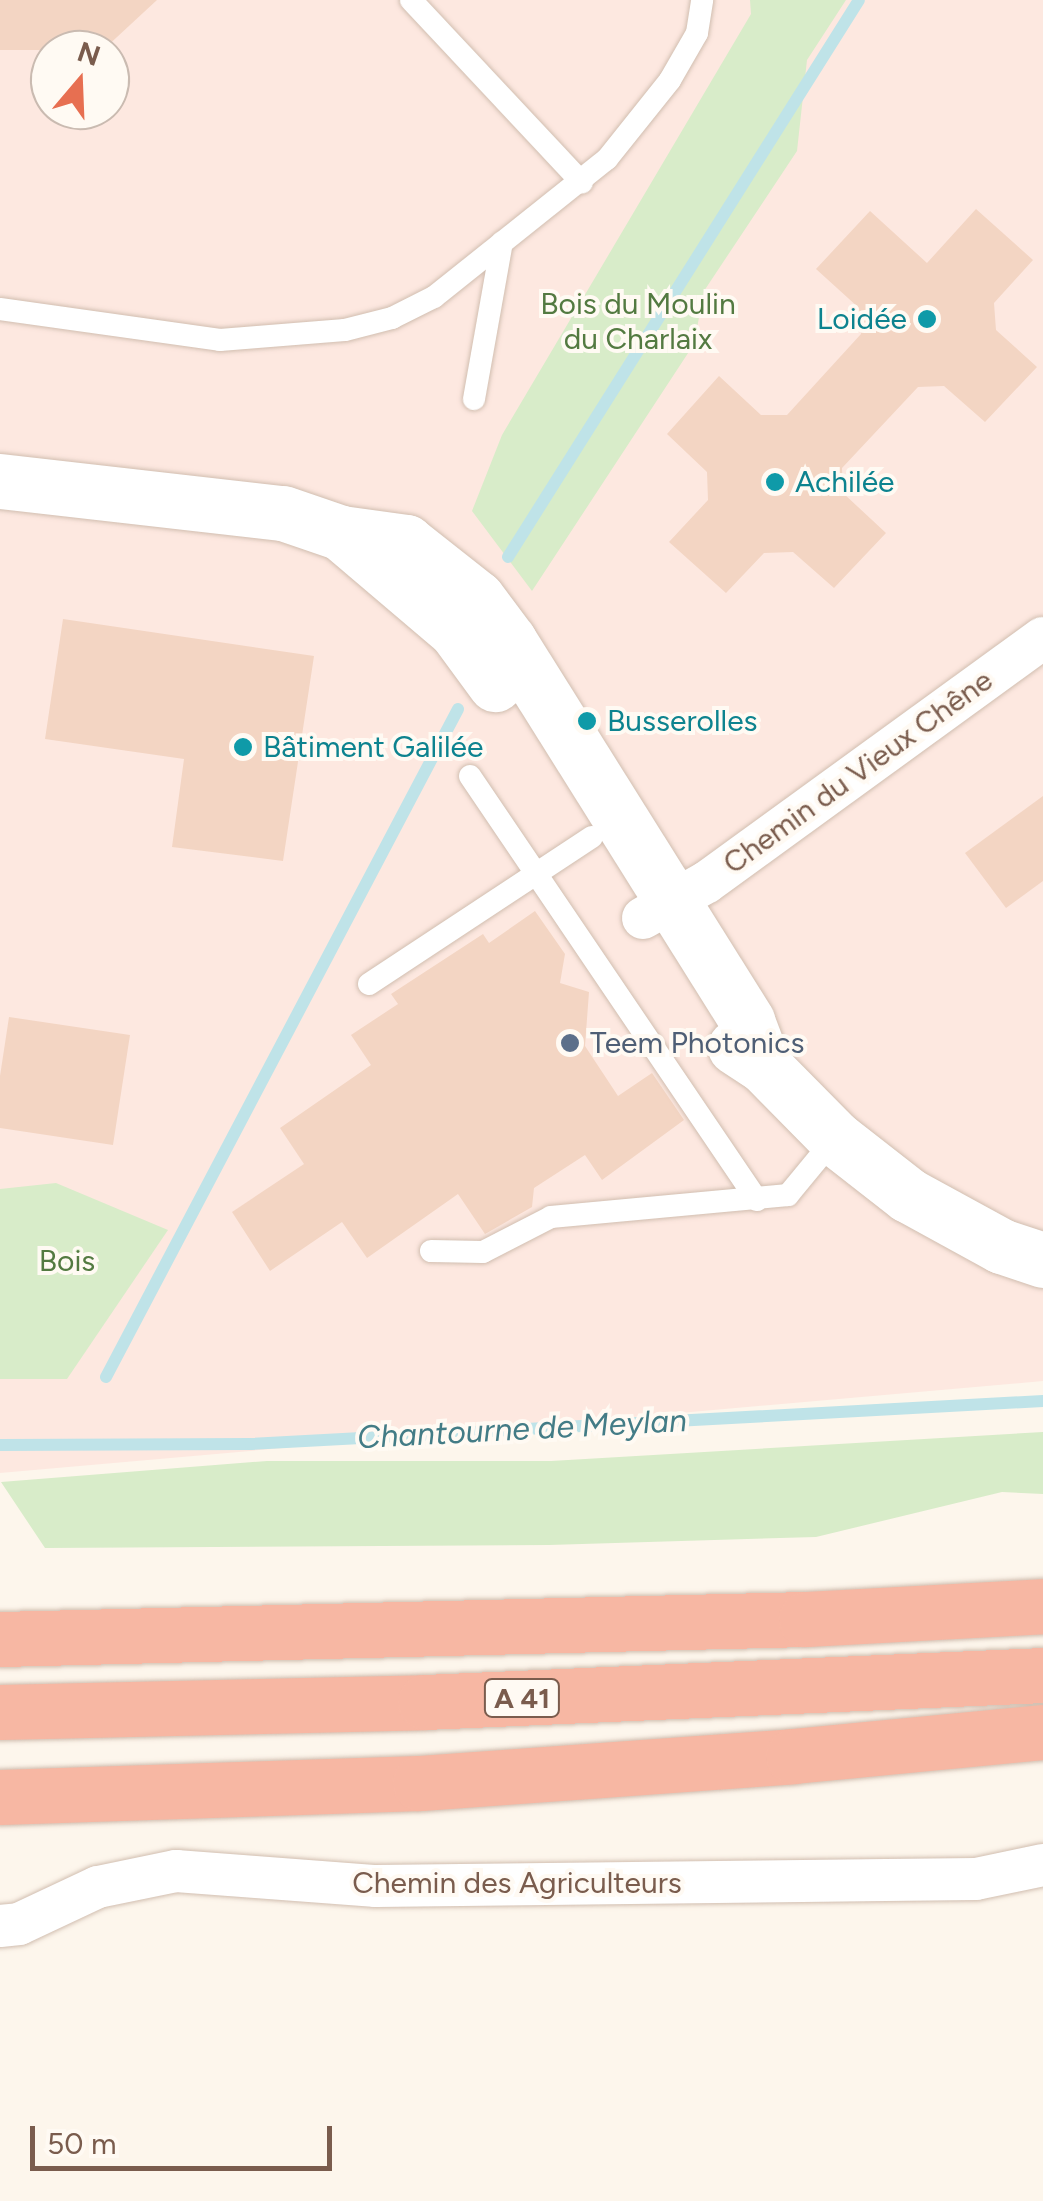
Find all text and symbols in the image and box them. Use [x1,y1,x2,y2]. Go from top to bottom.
north arrow [30,30,130,130]
text: N [73,34,105,73]
park label: Bois du Moulin du Charlaix [540,286,736,356]
place label: Loidée [817,301,907,337]
marker: Loidée [916,308,938,330]
place label: Achilée [795,464,894,500]
marker: Achilée [764,471,786,493]
street label: Chemin du Vieux Chêne [717,662,999,882]
place label: Busserolles [607,703,757,739]
marker: Busserolles [576,710,598,732]
place label: Bâtiment Galilée [263,729,483,765]
marker: Bâtiment Galilée [232,736,254,758]
place label: Teem Photonics [590,1025,804,1061]
marker: Teem Photonics [559,1032,581,1054]
park label: Bois [39,1243,95,1279]
water label: Chantourne de Meylan [356,1401,688,1457]
road number: A 41 [482,1675,562,1721]
street label: Chemin des Agriculteurs [352,1865,682,1901]
scale bar [35,2106,338,2168]
text: 50 m [47,2125,116,2162]

